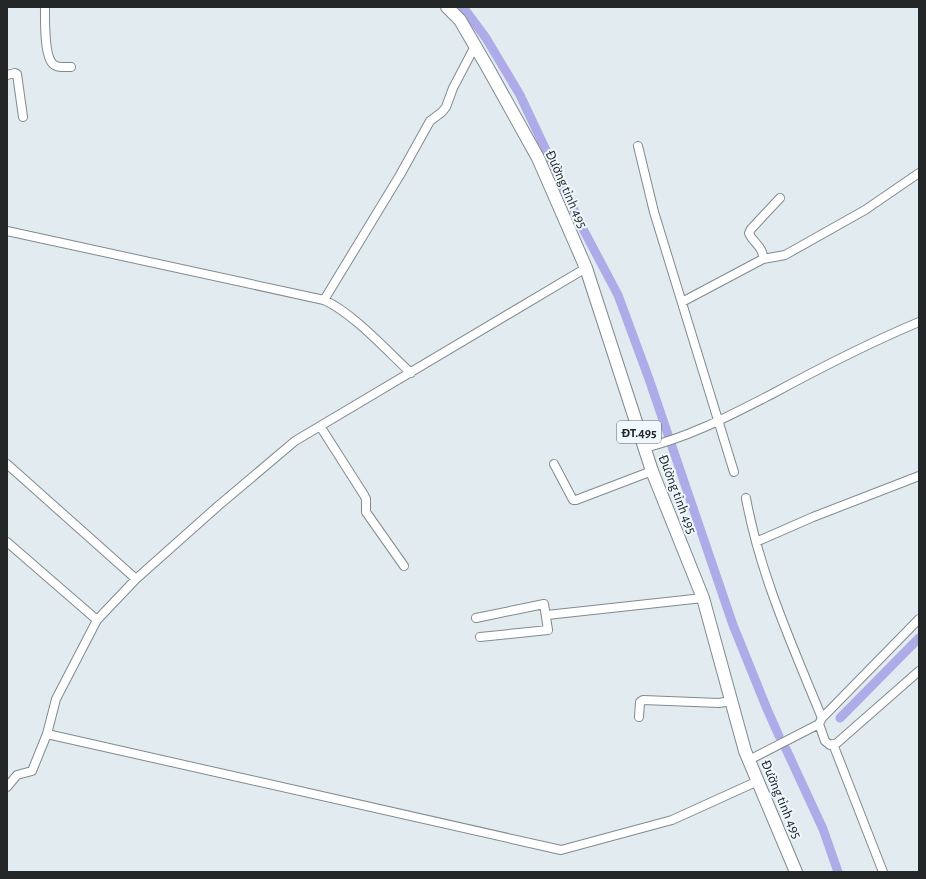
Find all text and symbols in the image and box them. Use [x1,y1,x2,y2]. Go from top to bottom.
street label: Đường tỉnh 495 [543,148,590,231]
road number: ĐT.495 [617,421,661,443]
street label: Đường tỉnh 495 [655,453,699,536]
street label: Đường tỉnh 495 [758,758,804,841]

